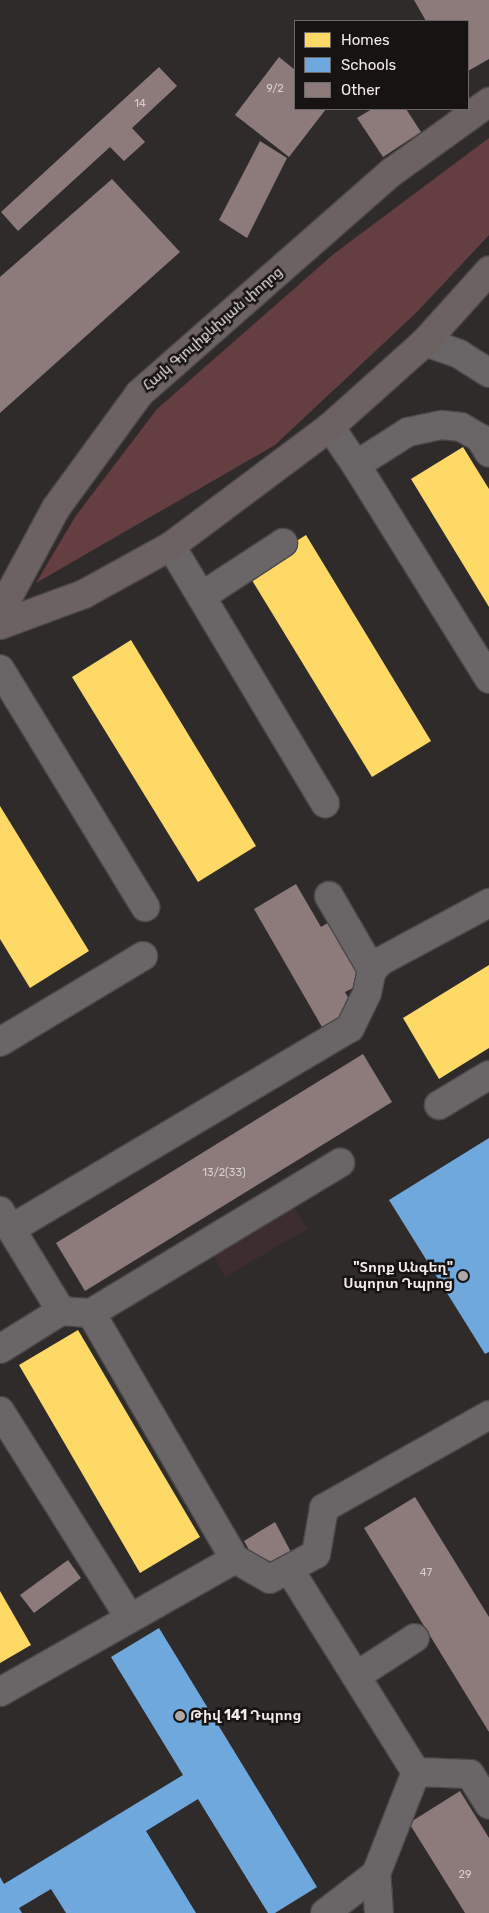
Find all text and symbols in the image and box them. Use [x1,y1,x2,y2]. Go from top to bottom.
legend [294,20,469,110]
text: Homes [341,31,390,49]
text: Schools [341,56,396,74]
text: Other [341,81,380,99]
house number: 9/2 [266,82,284,96]
house number: 14 [134,97,146,111]
street label: Հայկ Գյուլիքևխյան փողոց [140,264,286,394]
house number: 13/2(33) [202,1166,246,1180]
place label: "Տորք Անգեղ" Սպորտ Դպրոց [343,1260,453,1292]
marker: "Տորք Անգեղ" Սպորտ Դպրոց [457,1270,469,1282]
house number: 47 [420,1566,432,1580]
place label: Թիվ 141 Դպրոց [190,1708,301,1724]
marker: Թիվ 141 Դպրոց [174,1710,186,1722]
house number: 29 [459,1868,471,1882]

